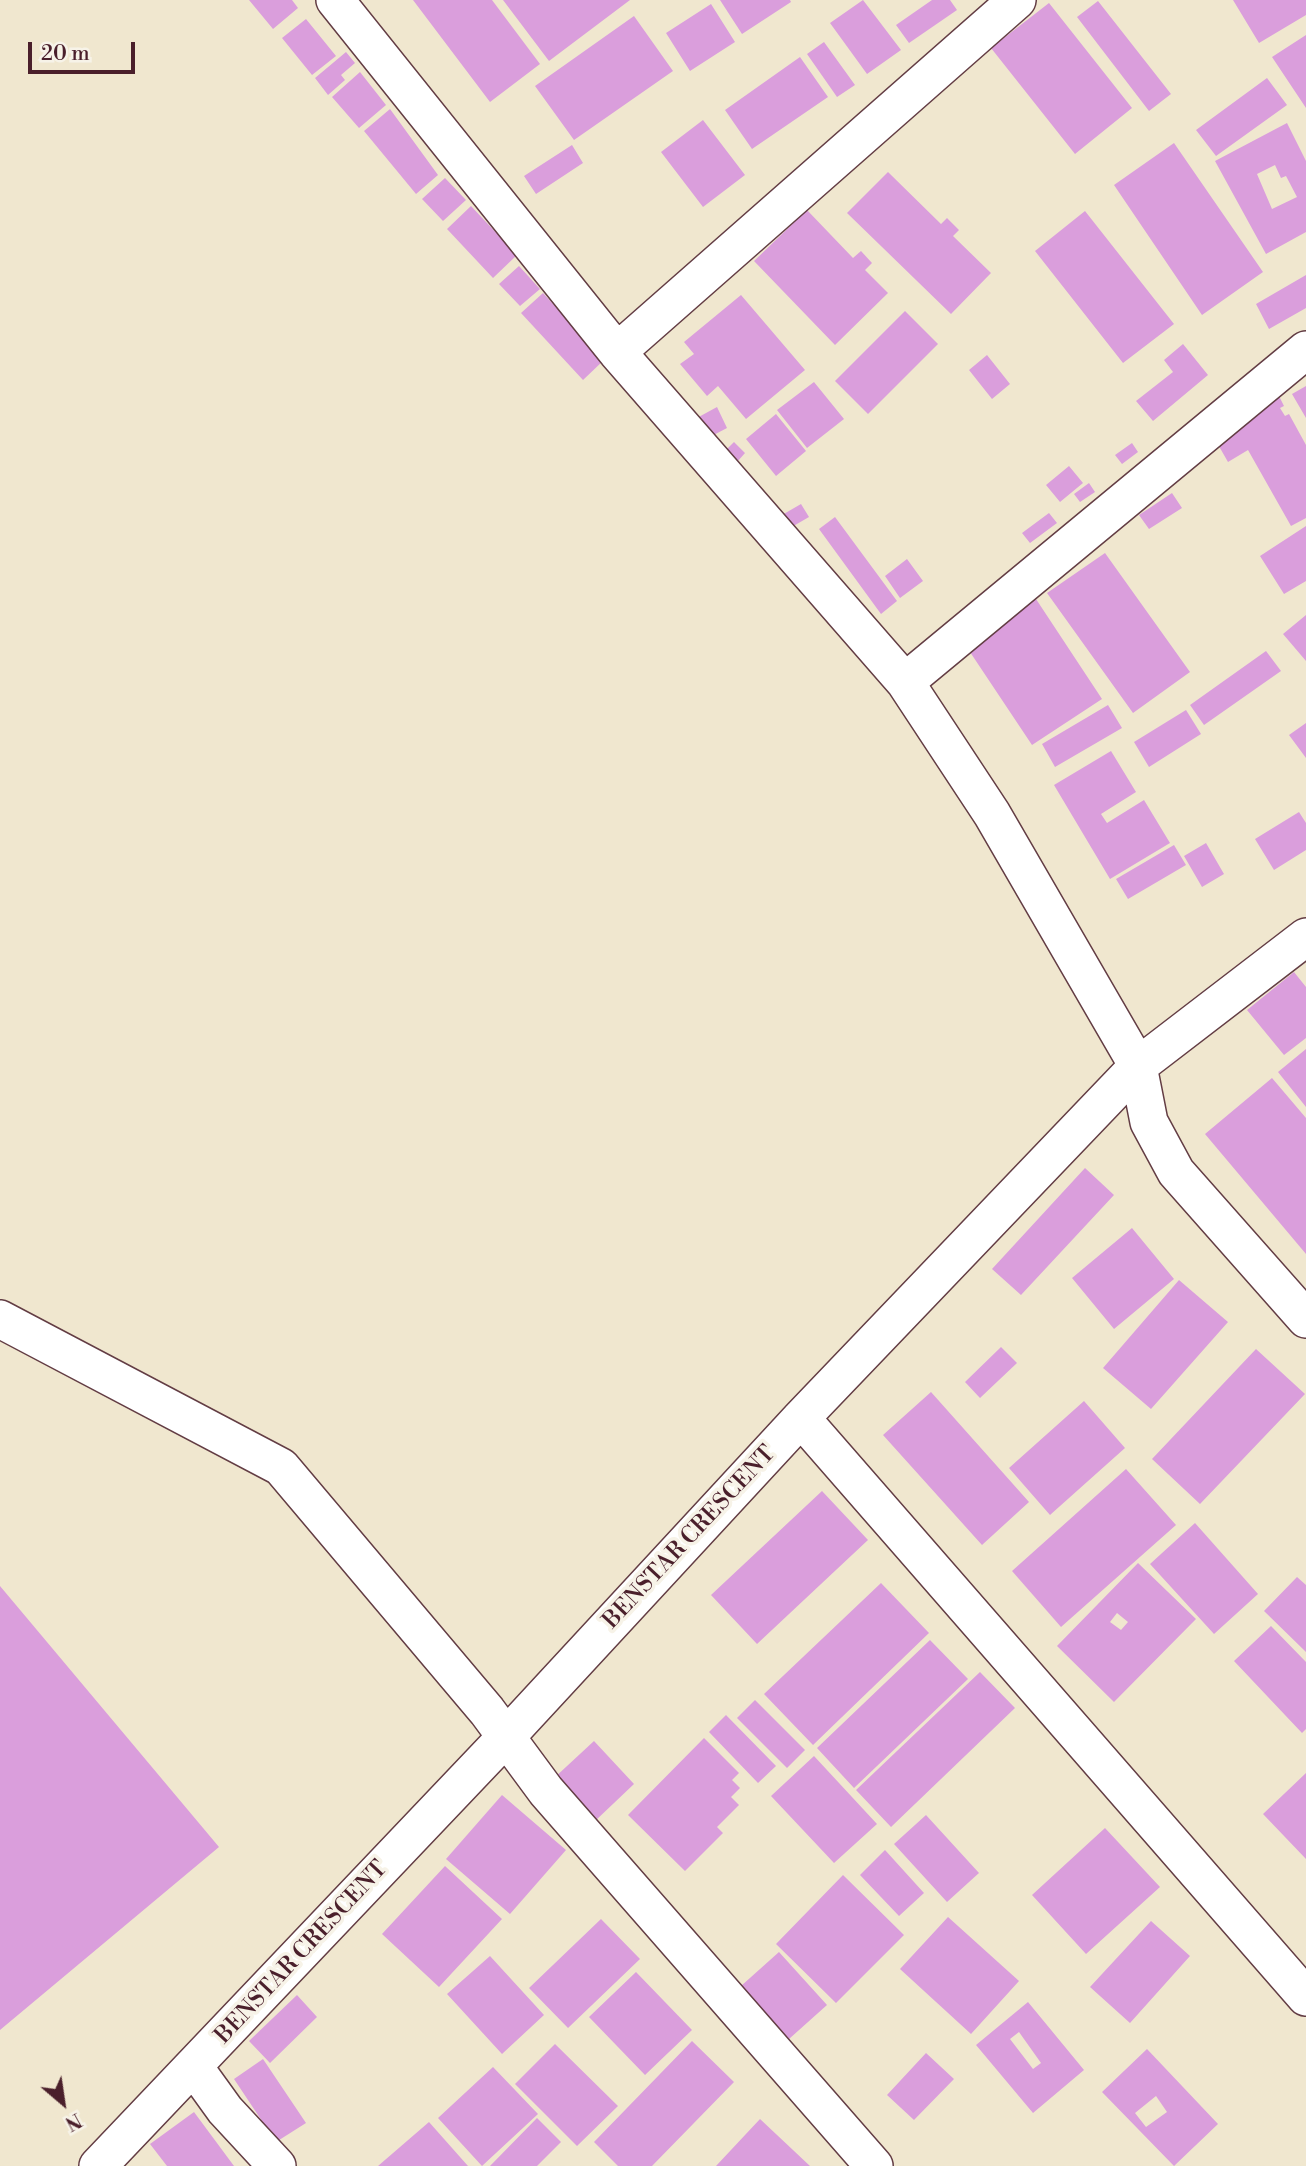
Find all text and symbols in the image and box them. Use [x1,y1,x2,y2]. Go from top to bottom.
scale bar [32,28,138,72]
text: 20 m [41,41,90,67]
street label: BENSTAR CRESCENT [598,1441,782,1635]
street label: BENSTAR CRESCENT [210,1856,394,2050]
north arrow [28,2068,98,2138]
text: N [61,2107,86,2136]

